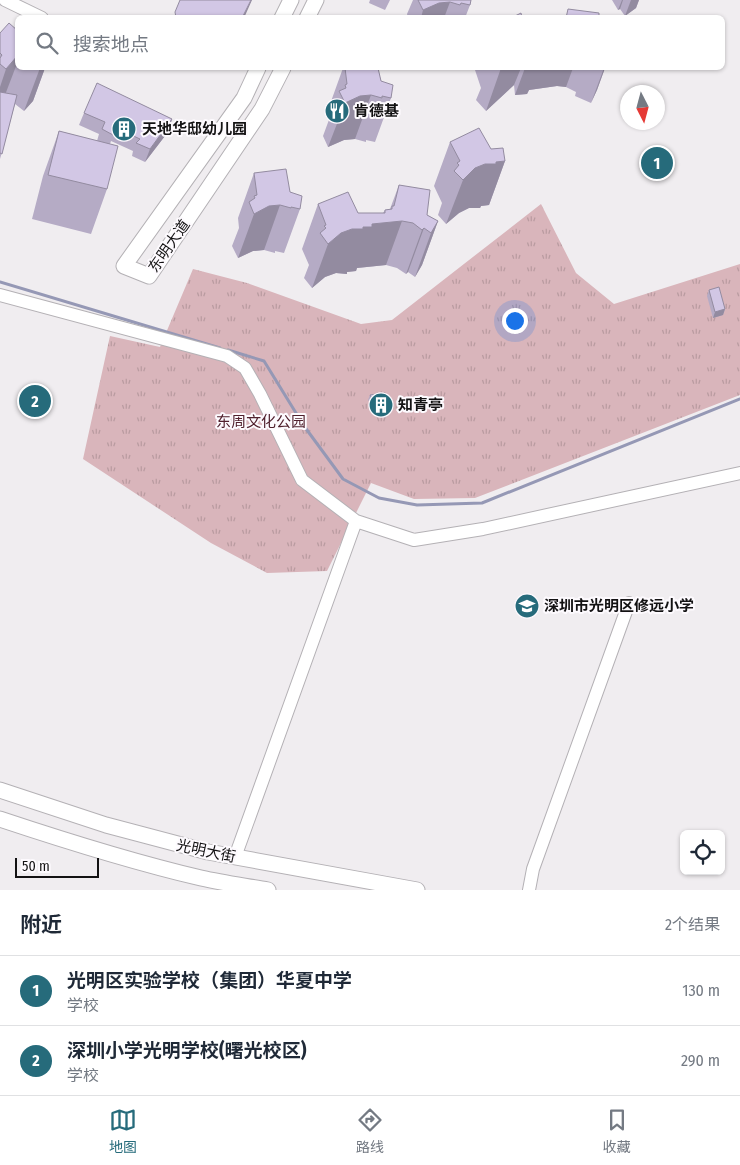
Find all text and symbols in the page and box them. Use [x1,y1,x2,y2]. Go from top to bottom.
search box [15,15,725,70]
icon: search [33,29,61,57]
text: 搜索地点 [73,33,149,56]
north arrow [620,85,665,130]
restaurant icon: 肯德基 [324,98,350,124]
place label: 肯德基 [354,102,399,120]
building icon: 天地华邸幼儿园 [111,116,137,142]
place label: 天地华邸幼儿园 [142,120,247,138]
pin: 1 [641,144,673,182]
street label: 东明大道 [144,216,194,276]
your location [502,308,528,334]
pin: 2 [19,382,51,420]
building icon: 知青亭 [368,392,394,418]
place label: 知青亭 [398,396,443,414]
park label: 东周文化公园 [216,413,306,431]
school or university icon: 深圳市光明区修远小学 [514,593,540,619]
place label: 深圳市光明区修远小学 [544,597,694,615]
map controls [680,830,725,875]
button: locate [680,830,725,875]
street label: 光明大街 [175,836,237,866]
scale bar [15,855,99,878]
text: 50 m [22,858,50,875]
text: 附近 [20,912,62,938]
text: 2个结果 [665,915,720,934]
text: 光明区实验学校（集团）华夏中学 [67,969,352,992]
text: 1 [33,981,39,1000]
text: 130 m [682,981,720,1000]
text: 学校 [67,996,99,1015]
text: 深圳小学光明学校(曙光校区) [67,1039,306,1062]
text: 2 [32,1051,40,1070]
text: 290 m [681,1051,720,1070]
text: 学校 [67,1066,99,1085]
tab: 地图 [109,1106,137,1156]
tab: 路线 [356,1106,384,1156]
tab: 收藏 [603,1106,631,1156]

